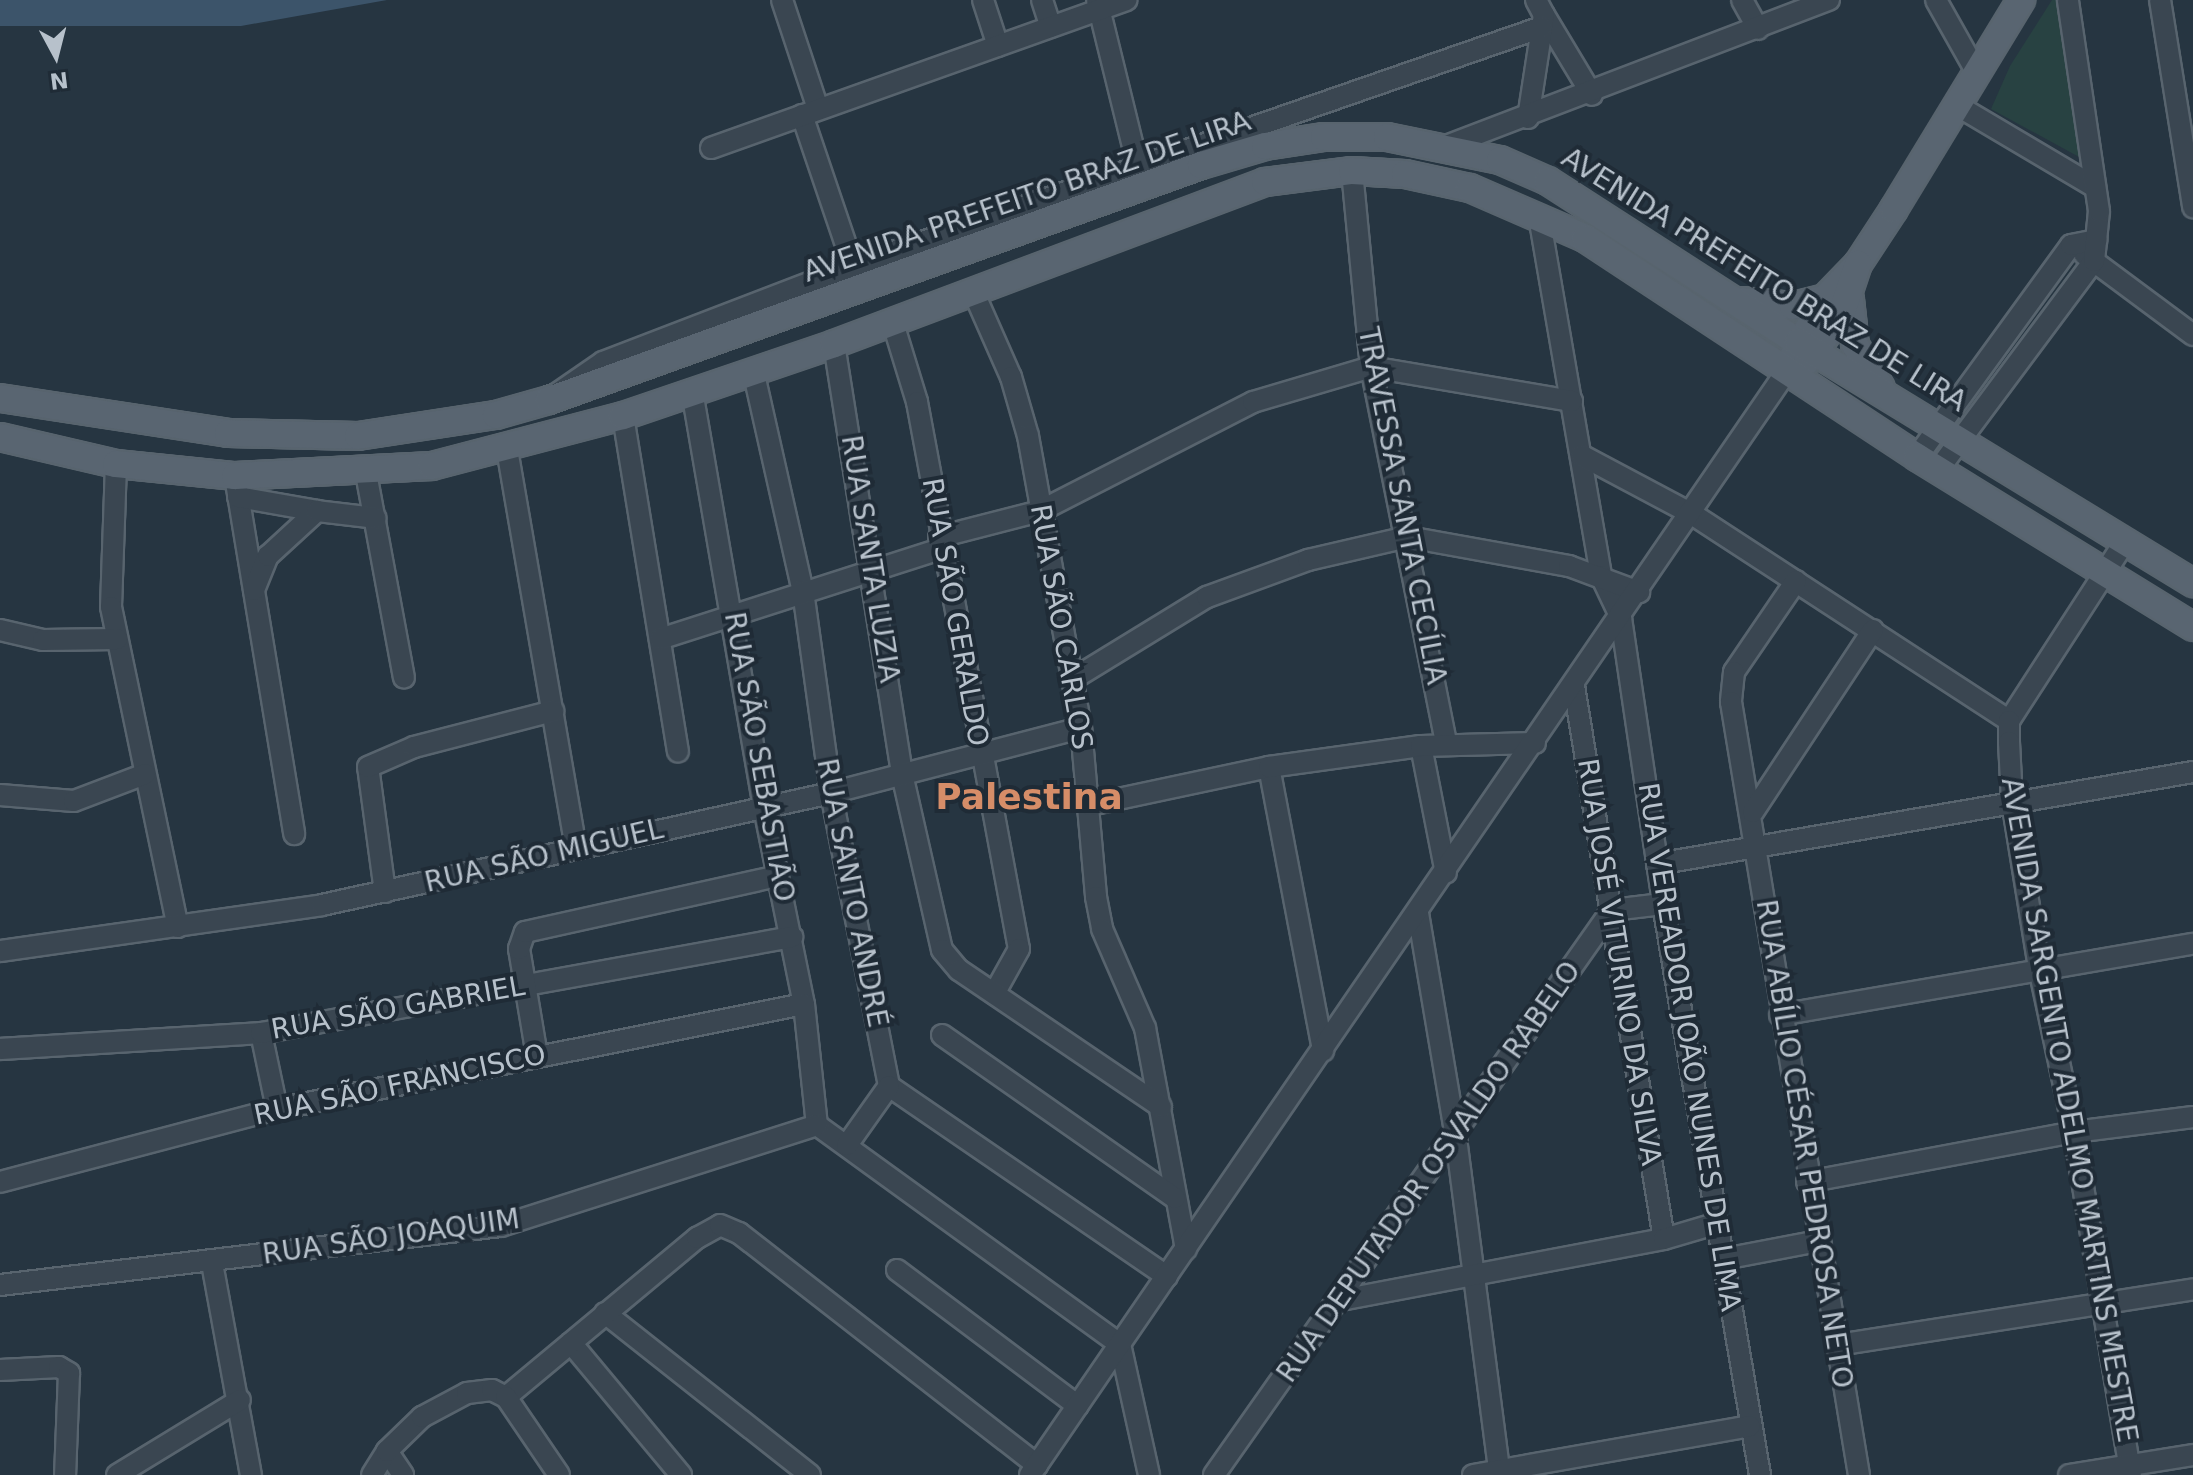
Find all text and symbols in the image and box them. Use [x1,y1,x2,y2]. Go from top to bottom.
north arrow [16,16,96,96]
text: N [48,67,70,94]
street label: AVENIDA PREFEITO BRAZ DE LIRA [799,104,1255,290]
street label: AVENIDA PREFEITO BRAZ DE LIRA [1555,141,1973,419]
street label: TRAVESSA SANTA CECÍLIA [1351,325,1453,687]
street label: RUA SANTA LUZIA [834,433,906,685]
street label: RUA SÃO GERALDO [915,475,995,749]
street label: RUA SÃO CARLOS [1023,502,1099,752]
street label: RUA SÃO SEBASTIÃO [717,610,801,904]
street label: RUA SANTO ANDRÉ [809,756,895,1030]
street label: RUA JOSÉ VITURINO DA SILVA [1570,756,1668,1168]
district label: Palestina [935,775,1123,819]
street label: AVENIDA SARGENTO ADELMO MARTINS MESTRE [1994,775,2144,1445]
street label: RUA VEREADOR JOÃO NUNES DE LIMA [1631,780,1747,1314]
street label: RUA SÃO MIGUEL [421,812,667,900]
street label: RUA ABÍLIO CÉSAR PEDROSA NETO [1749,897,1859,1391]
street label: RUA DEPUTADOR OSVALDO RABELO [1270,955,1588,1389]
street label: RUA SÃO GABRIEL [269,969,527,1047]
street label: RUA SÃO FRANCISCO [251,1038,549,1132]
street label: RUA SÃO JOAQUIM [260,1202,522,1272]

